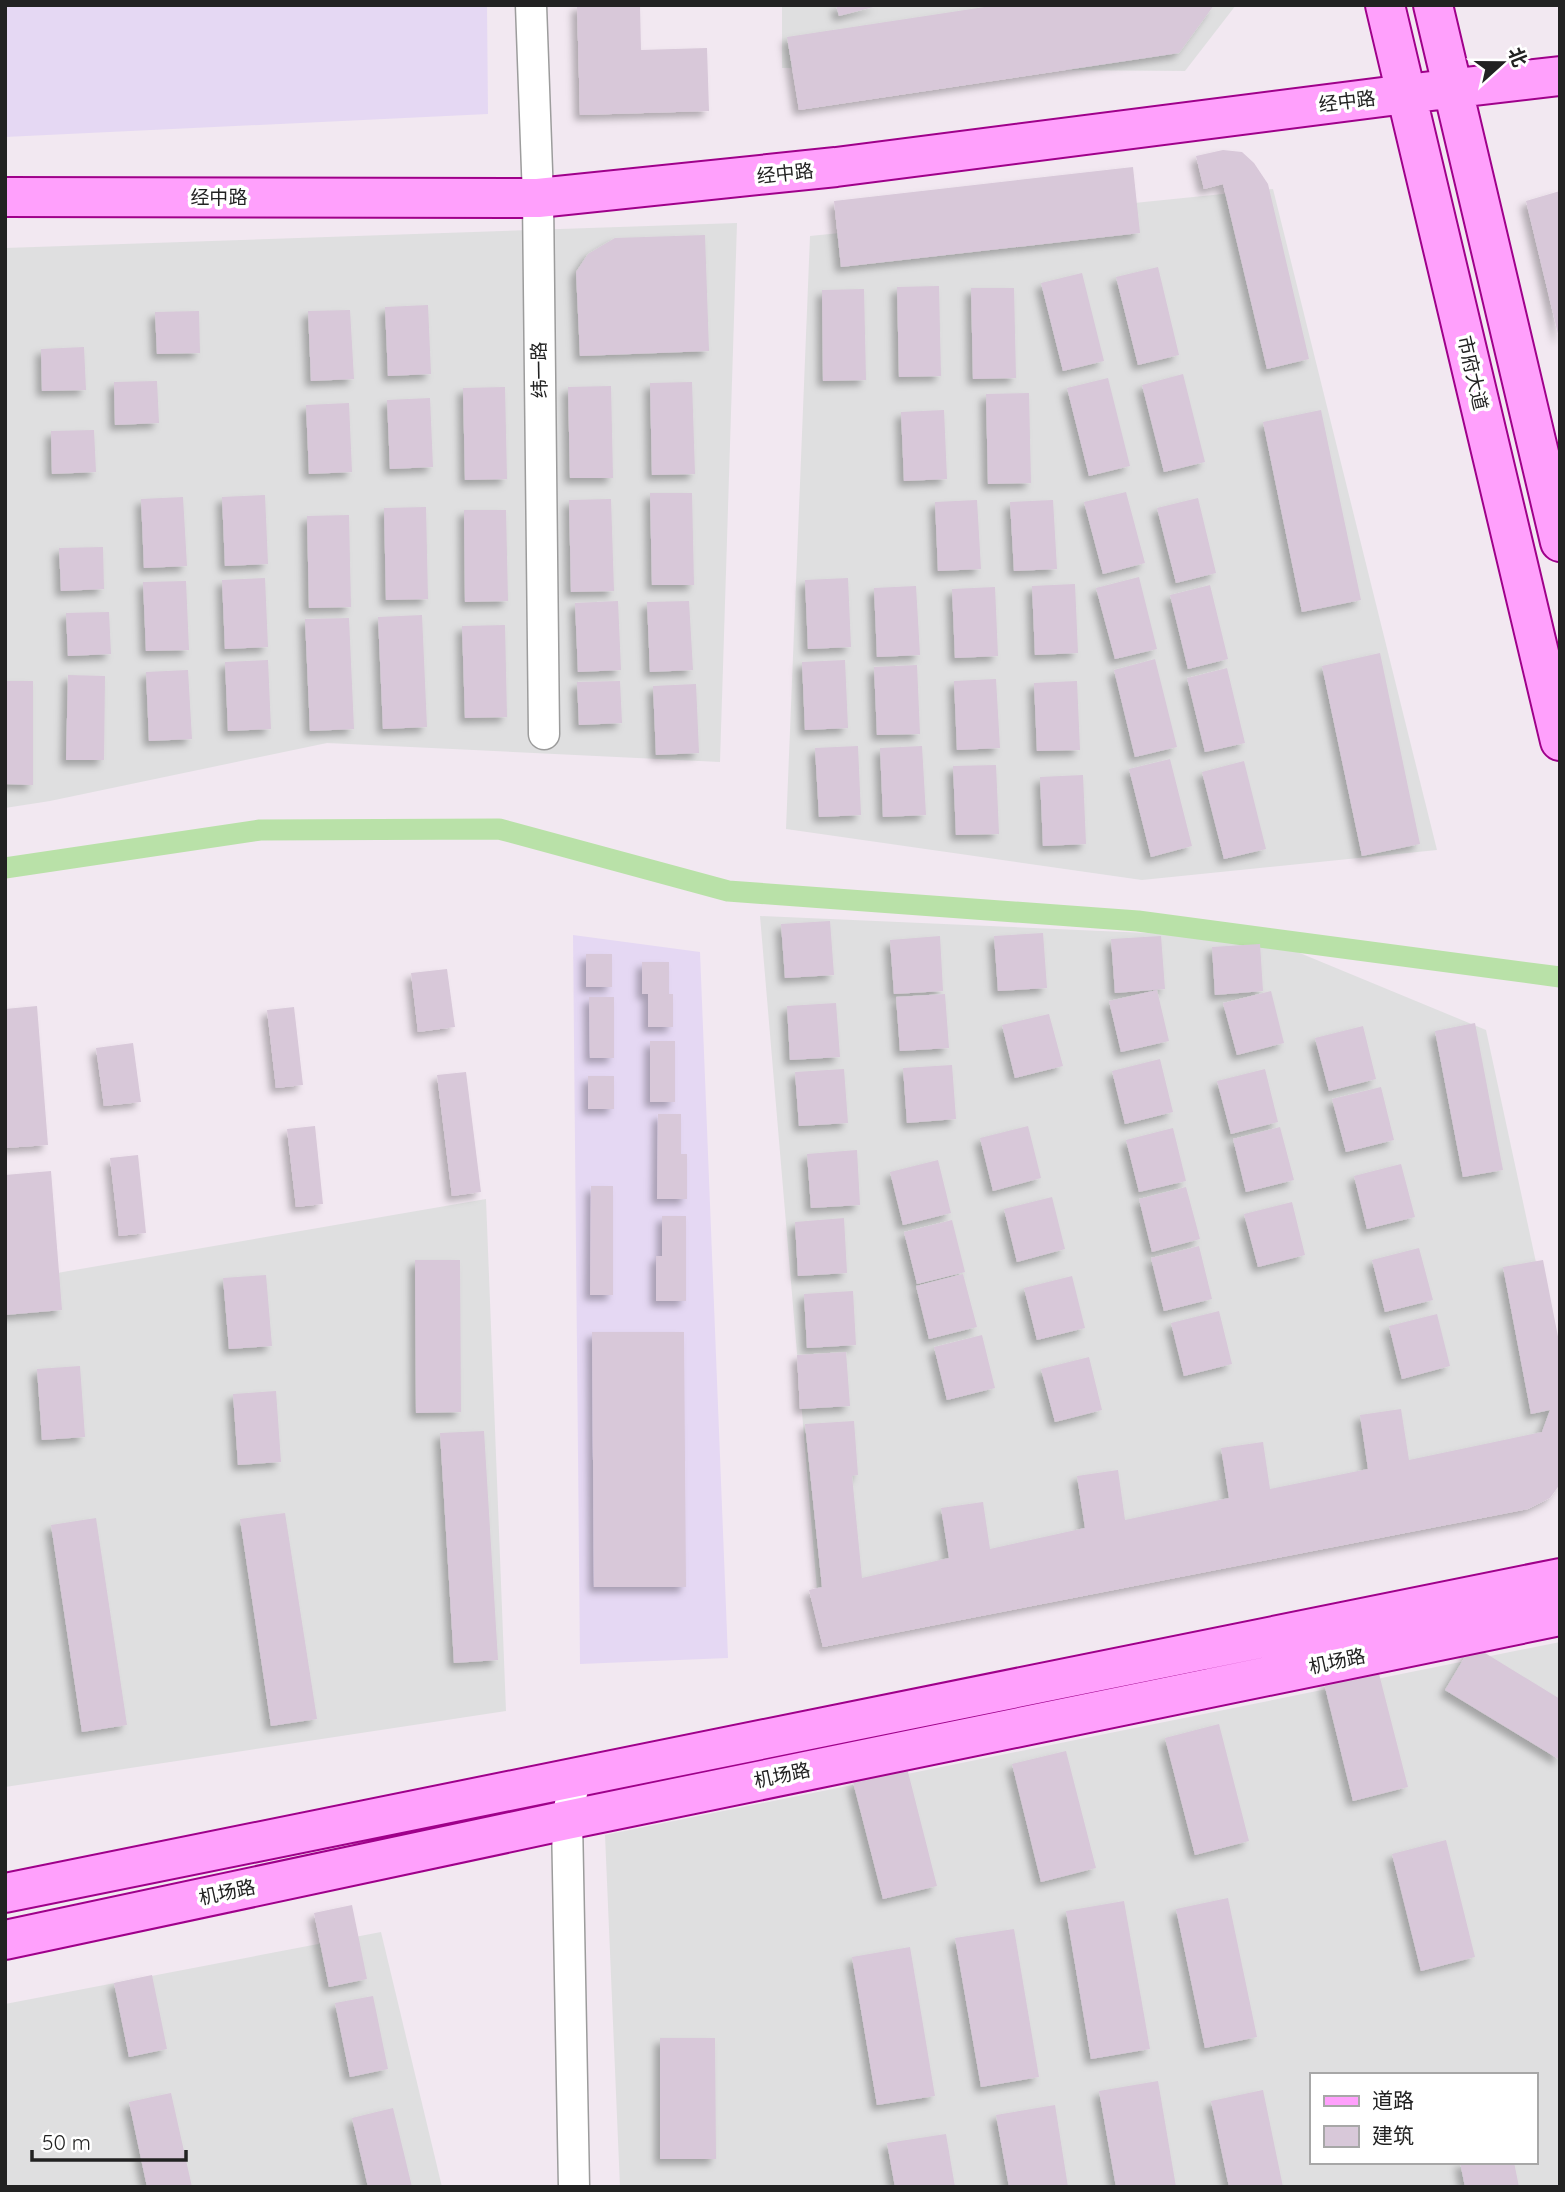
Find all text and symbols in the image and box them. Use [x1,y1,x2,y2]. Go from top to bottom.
north arrow [1467,28,1537,98]
text: 北 [1503,44,1532,70]
street label: 经中路 [1317,86,1377,116]
street label: 经中路 [755,158,815,188]
street label: 经中路 [190,185,248,209]
street label: 市府大道 [1453,333,1493,413]
street label: 纬一路 [527,341,551,399]
street label: 机场路 [1307,1643,1367,1679]
street label: 机场路 [752,1757,812,1793]
street label: 机场路 [197,1874,257,1910]
legend [1310,2073,1537,2164]
text: 道路 [1372,2087,1414,2113]
scale bar [32,2118,186,2162]
text: 建筑 [1372,2122,1414,2148]
text: 50 m [42,2129,91,2155]

